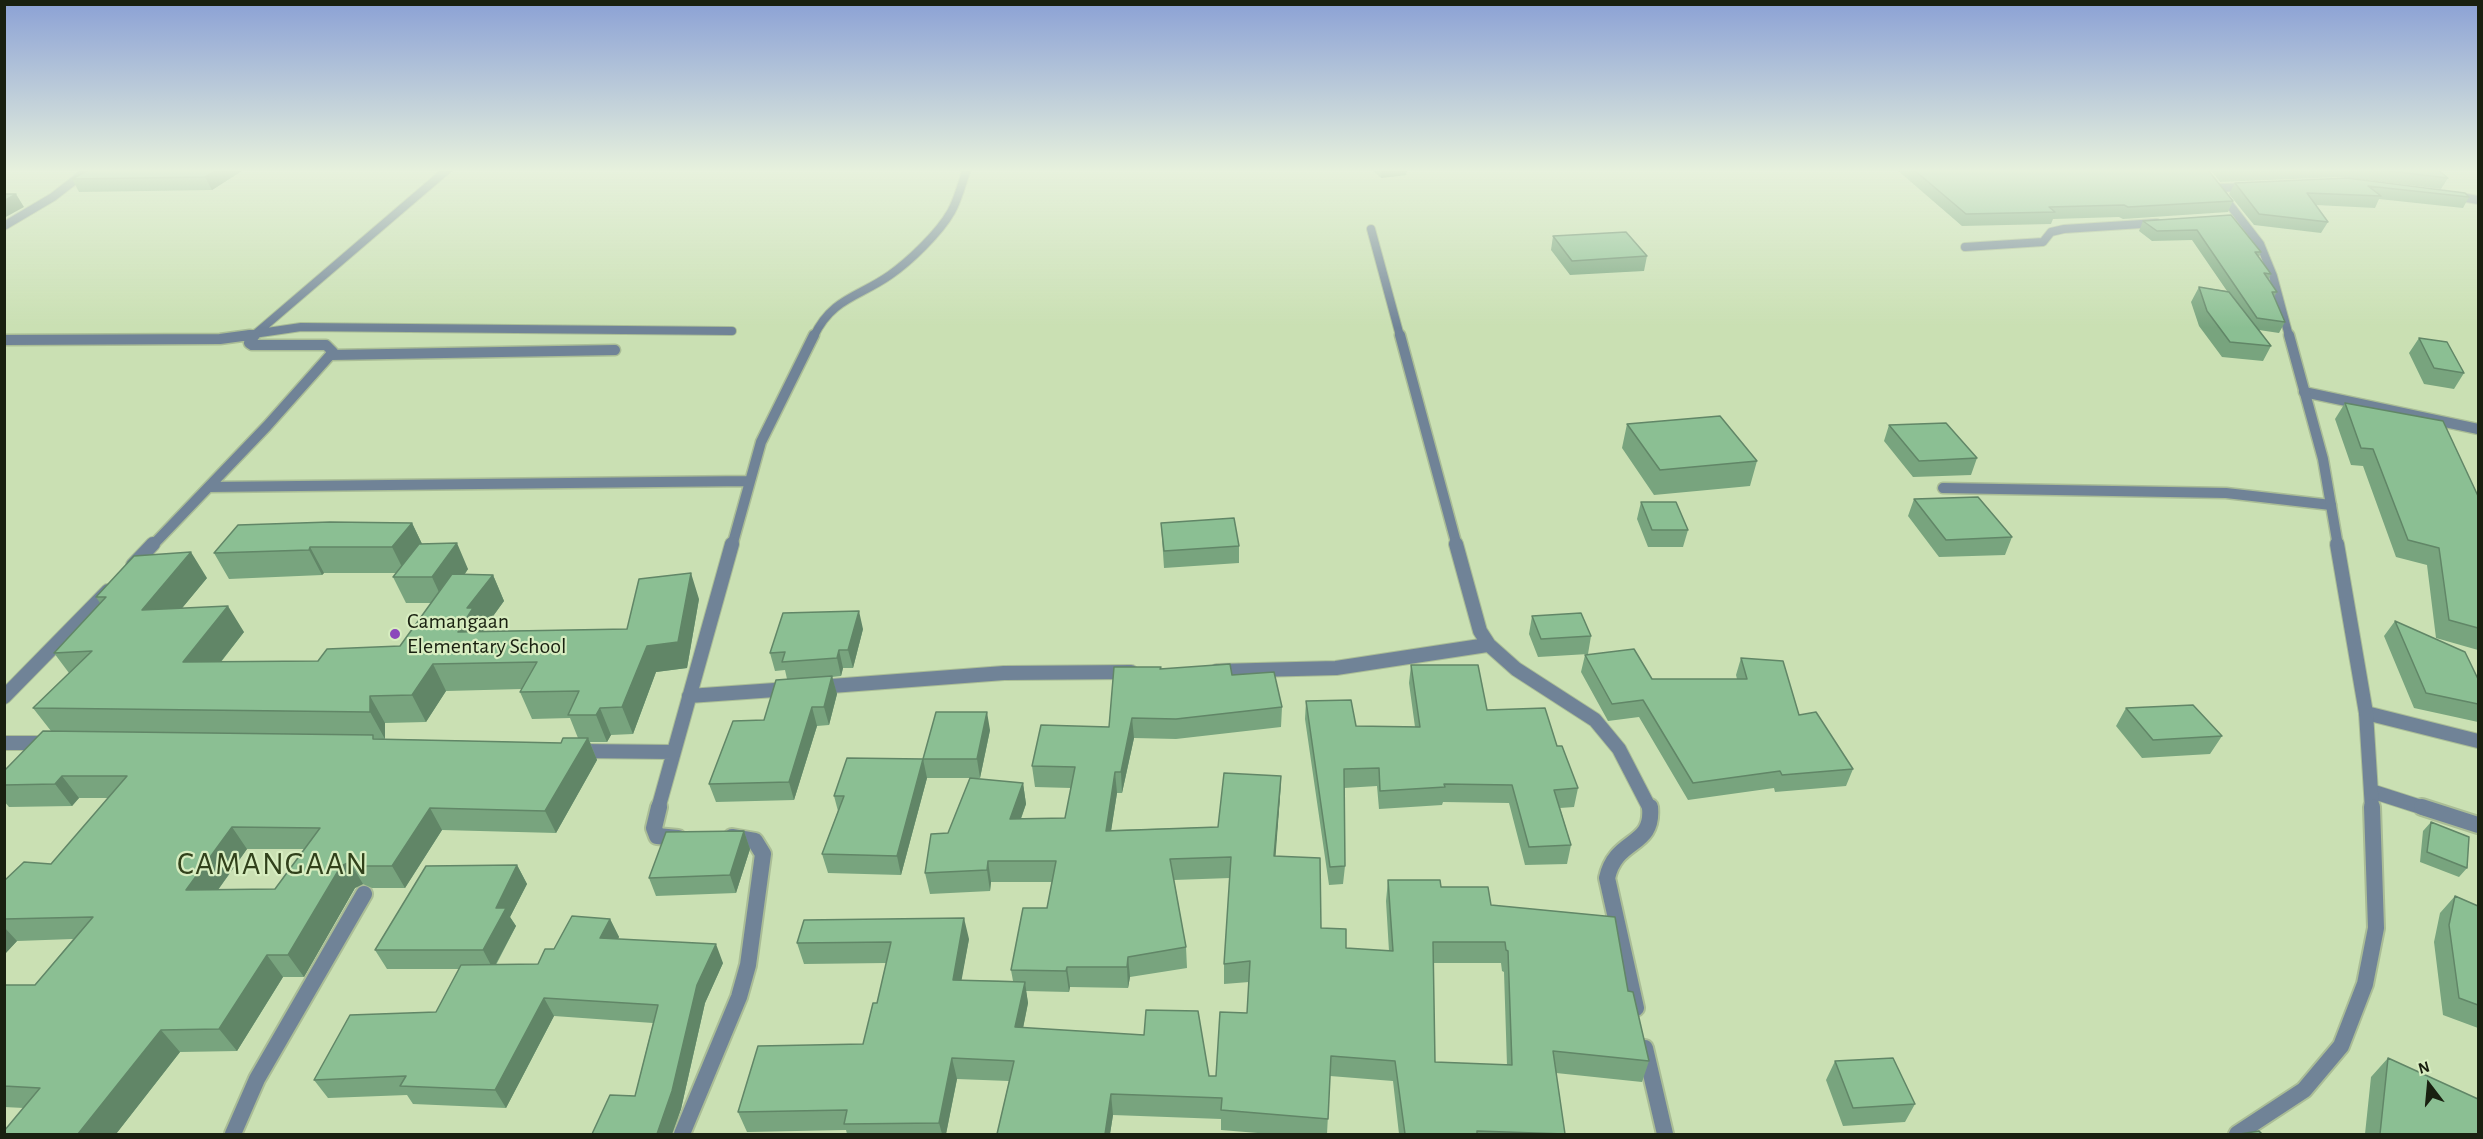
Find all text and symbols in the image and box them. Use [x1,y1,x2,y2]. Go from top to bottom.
place label: Camangaan Elementary School [407,608,566,660]
marker: Camangaan Elementary School [388,627,402,641]
district label: CAMANGAAN [177,845,369,883]
north arrow [2399,1055,2459,1115]
text: N [2416,1058,2432,1077]

